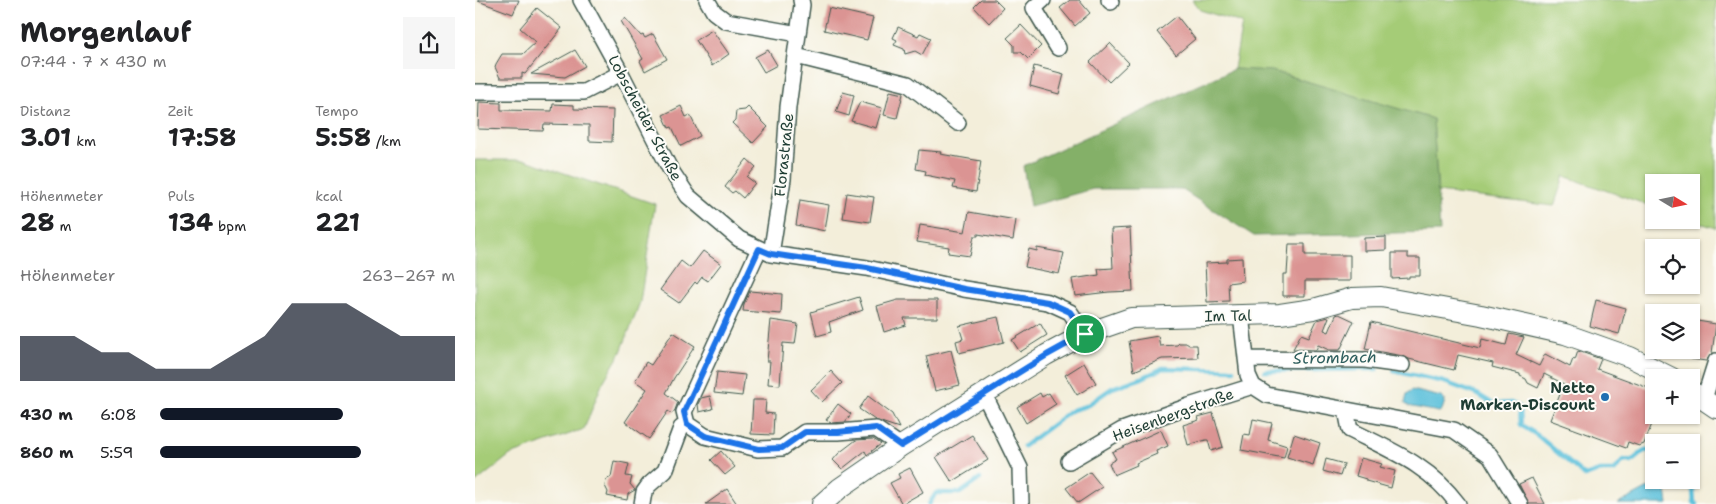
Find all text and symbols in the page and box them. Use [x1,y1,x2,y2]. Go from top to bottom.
text: Morgenlauf [20,13,192,51]
button: share [403,17,455,69]
text: 07:44 · 7 × 430 m [20,51,167,72]
street label: Lobscheider Straße [603,52,687,184]
text: Distanz [20,102,71,120]
text: Zeit [168,102,193,120]
text: Tempo [315,102,358,120]
street label: Florastraße [770,112,798,198]
text: 3.01 [20,120,72,154]
text: 17:58 [168,120,237,154]
text: 5:58 [315,120,371,154]
text: km [72,132,96,150]
text: /km [371,132,401,150]
north arrow [1645,174,1700,229]
map controls [1645,174,1700,489]
text: Höhenmeter [20,187,103,205]
text: Puls [168,187,195,205]
text: kcal [315,187,343,205]
text: 28 [20,205,55,239]
text: 134 [168,205,213,239]
text: 221 [315,205,360,239]
text: m [55,217,72,235]
text: bpm [213,217,246,235]
button: locate [1645,239,1700,294]
text: Höhenmeter [20,265,115,286]
text: 263–267 m [362,265,455,286]
button: layers [1645,304,1700,359]
street label: Im Tal [1204,306,1252,326]
pin [1064,313,1106,355]
icon: arrive [1071,320,1099,348]
water label: Strombach [1293,346,1377,369]
button: + [1645,369,1700,424]
place label: Netto Marken-Discount [1460,378,1595,415]
street label: Heisenbergstraße [1110,384,1236,446]
marker: Netto Marken-Discount [1599,391,1611,403]
text: 430 m [20,404,73,425]
text: 6:08 [100,404,137,425]
button: − [1645,434,1700,489]
text: 860 m [20,442,74,463]
text: 5:59 [100,442,134,463]

